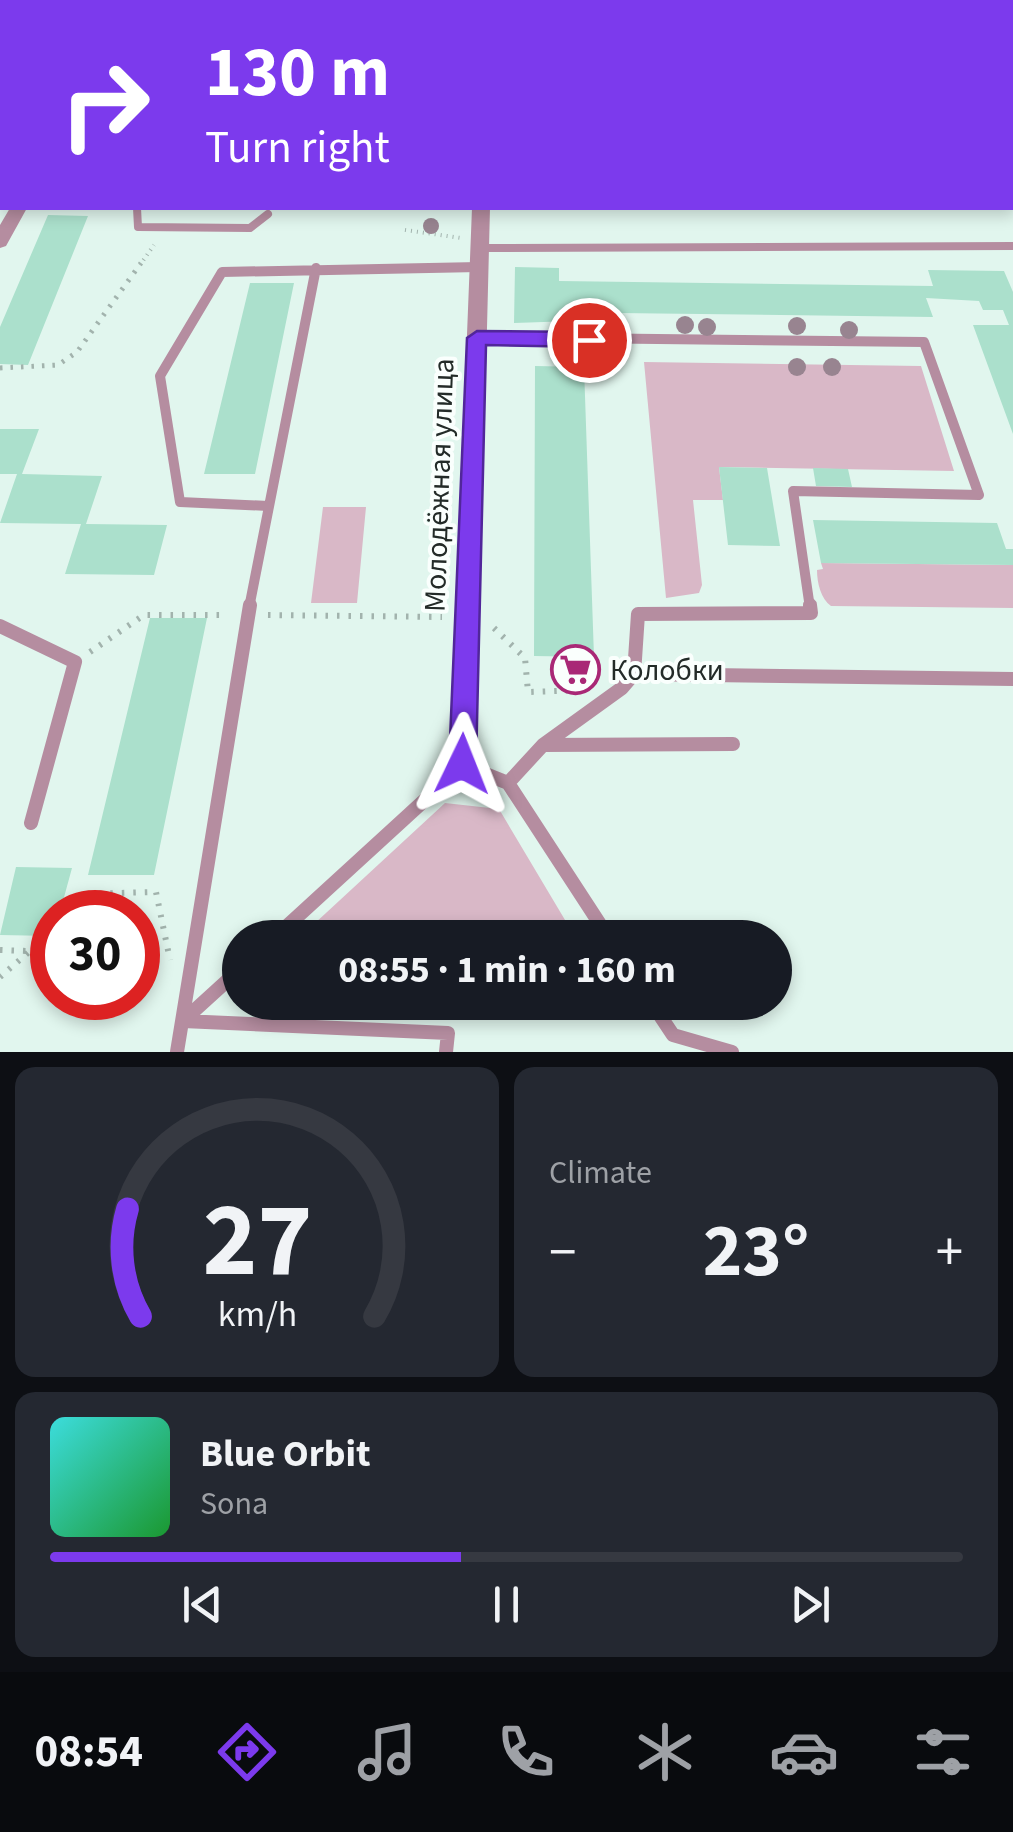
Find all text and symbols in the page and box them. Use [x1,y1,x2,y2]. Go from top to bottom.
text: 130 m [205,23,390,123]
icon: right [40,40,170,170]
text: Turn right [205,116,390,180]
pin [547,298,632,383]
icon: arrive [562,313,617,368]
street label: Молодёжная улица [414,357,465,613]
supermarket icon: Колобки [549,644,601,696]
place label: Колобки [610,649,724,692]
position arrow [410,712,514,816]
speed limit sign: 30 [30,890,160,1020]
text: 08:55 · 1 min · 160 m [338,943,676,997]
text: Climate [549,1150,652,1196]
text: 27 [202,1168,312,1316]
text: 23° [703,1198,809,1305]
text: − [549,1214,576,1292]
text: + [936,1214,963,1292]
text: km/h [217,1289,297,1340]
text: Blue Orbit [200,1427,371,1481]
text: Sona [200,1481,268,1527]
icon: previous [175,1577,230,1632]
icon: pause [479,1577,534,1632]
icon: next [783,1577,838,1632]
icon: directions [212,1717,282,1787]
icon: music [352,1717,422,1787]
icon: phone [491,1717,561,1787]
icon: climate [630,1717,700,1787]
icon: car [769,1717,839,1787]
icon: filters [908,1717,978,1787]
text: 08:54 [35,1720,143,1784]

